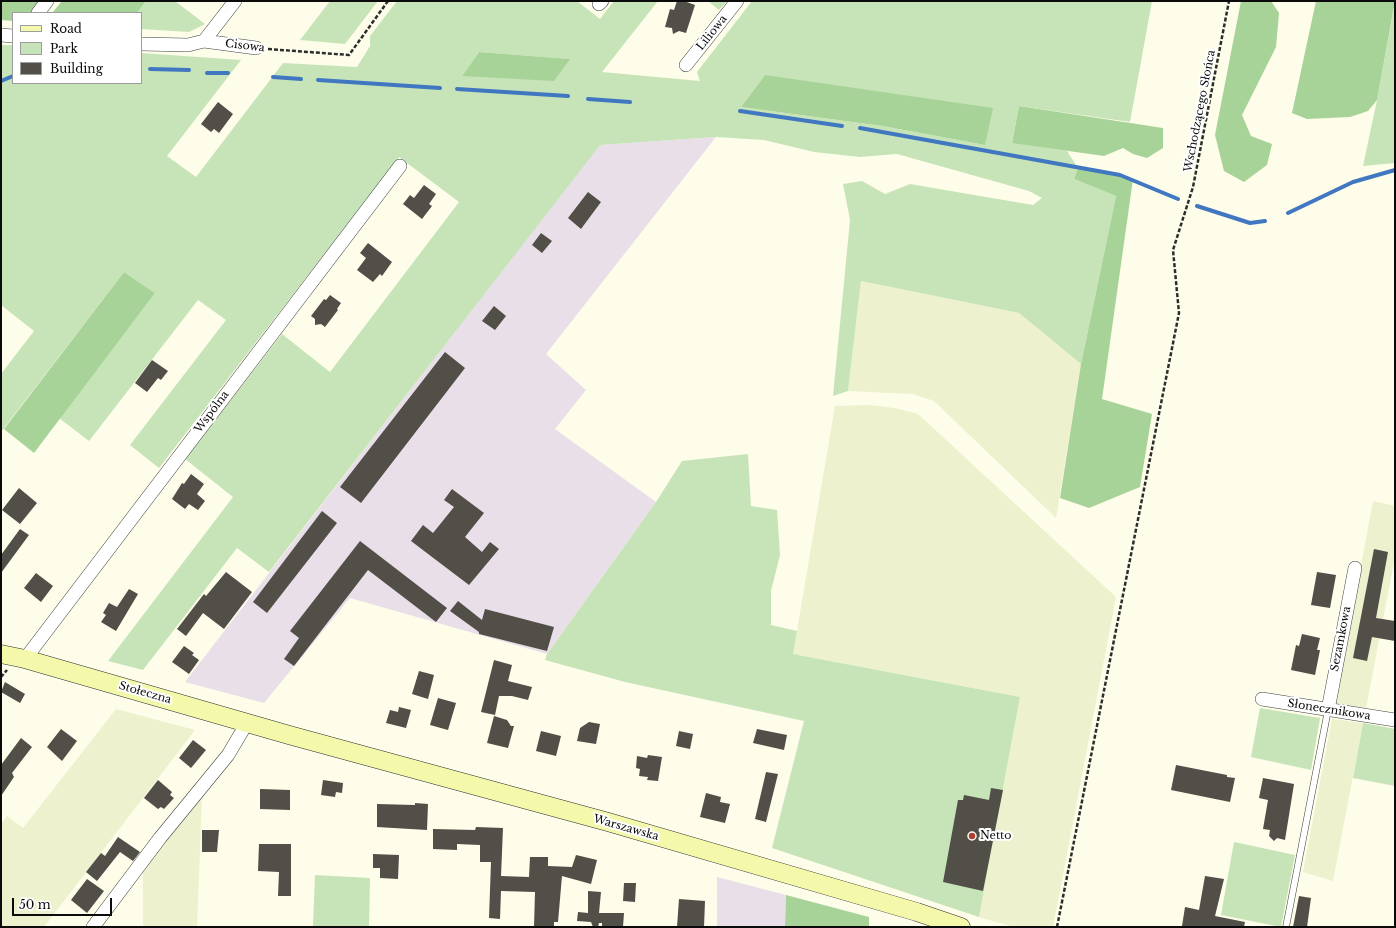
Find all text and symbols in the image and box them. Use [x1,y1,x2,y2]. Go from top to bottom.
legend [12,12,142,84]
street label: Liliowa [694,13,730,53]
text: Road [50,21,82,36]
street label: Cisowa [224,37,266,55]
text: Park [50,41,78,56]
street label: Wschodzącego Słońca [1182,49,1218,173]
text: Building [50,61,103,76]
street label: Wspólna [192,388,232,436]
street label: Sezamkowa [1328,605,1354,673]
street label: Stołeczna [117,679,173,707]
street label: Słonecznikowa [1287,697,1371,723]
street label: Warszawska [592,812,660,844]
place label: Netto [980,829,1011,843]
marker: Netto [967,831,977,841]
scale bar [14,890,114,916]
text: 50 m [19,897,51,912]

